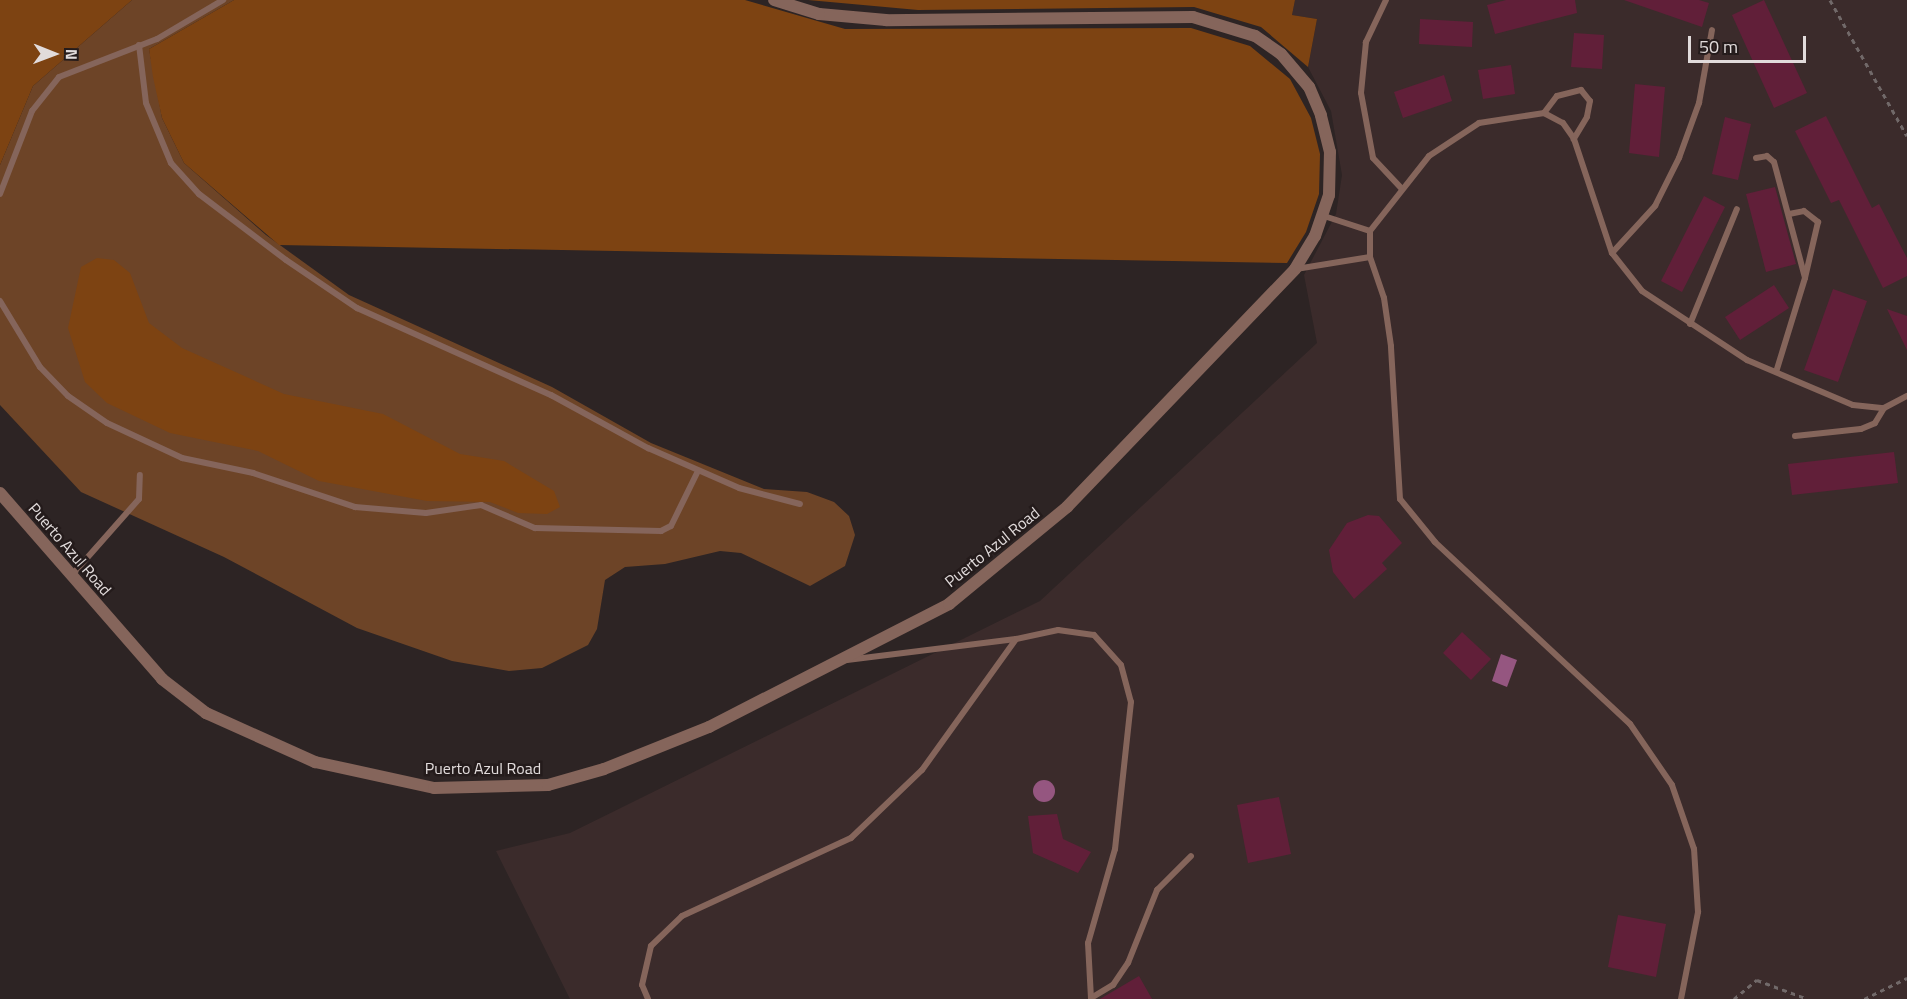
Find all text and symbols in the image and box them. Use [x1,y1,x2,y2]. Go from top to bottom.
north arrow [24,24,84,84]
scale bar [1691,24,1810,62]
text: 50 m [1699,33,1738,60]
text: N [60,49,84,60]
street label: Puerto Azul Road [25,499,115,599]
street label: Puerto Azul Road [941,503,1043,591]
street label: Puerto Azul Road [425,758,541,778]

